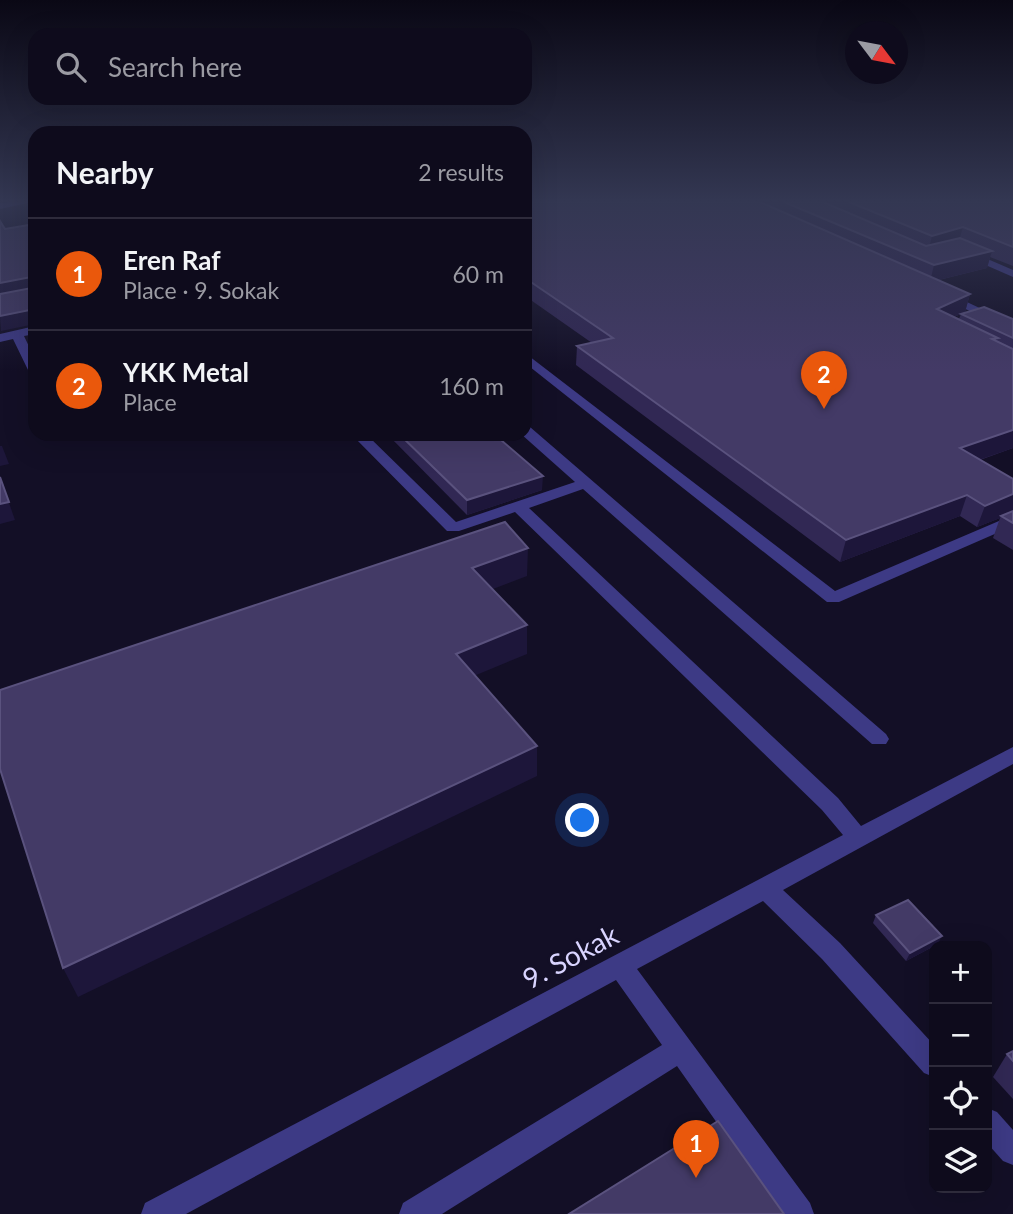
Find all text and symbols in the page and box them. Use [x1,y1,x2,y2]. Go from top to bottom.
north arrow [845,21,908,84]
search box [28,28,532,105]
icon: search [52,48,90,86]
text: Search here [108,51,242,83]
text: Nearby [56,154,154,190]
text: 2 results [418,158,504,186]
text: Eren Raf [123,244,221,276]
text: 1 [72,260,86,288]
text: 60 m [453,260,504,288]
text: Place · 9. Sokak [123,276,279,304]
pin: 2 [801,351,847,409]
text: YKK Metal [123,356,249,388]
text: 2 [72,372,86,400]
text: 160 m [439,372,504,400]
text: Place [123,388,177,416]
your location [565,803,599,837]
street label: 9. Sokak [516,916,624,995]
map controls [929,941,992,1193]
button: + [929,941,992,1004]
button: − [929,1004,992,1067]
button: locate [929,1067,992,1130]
pin: 1 [673,1120,719,1178]
button: layers [929,1130,992,1193]

